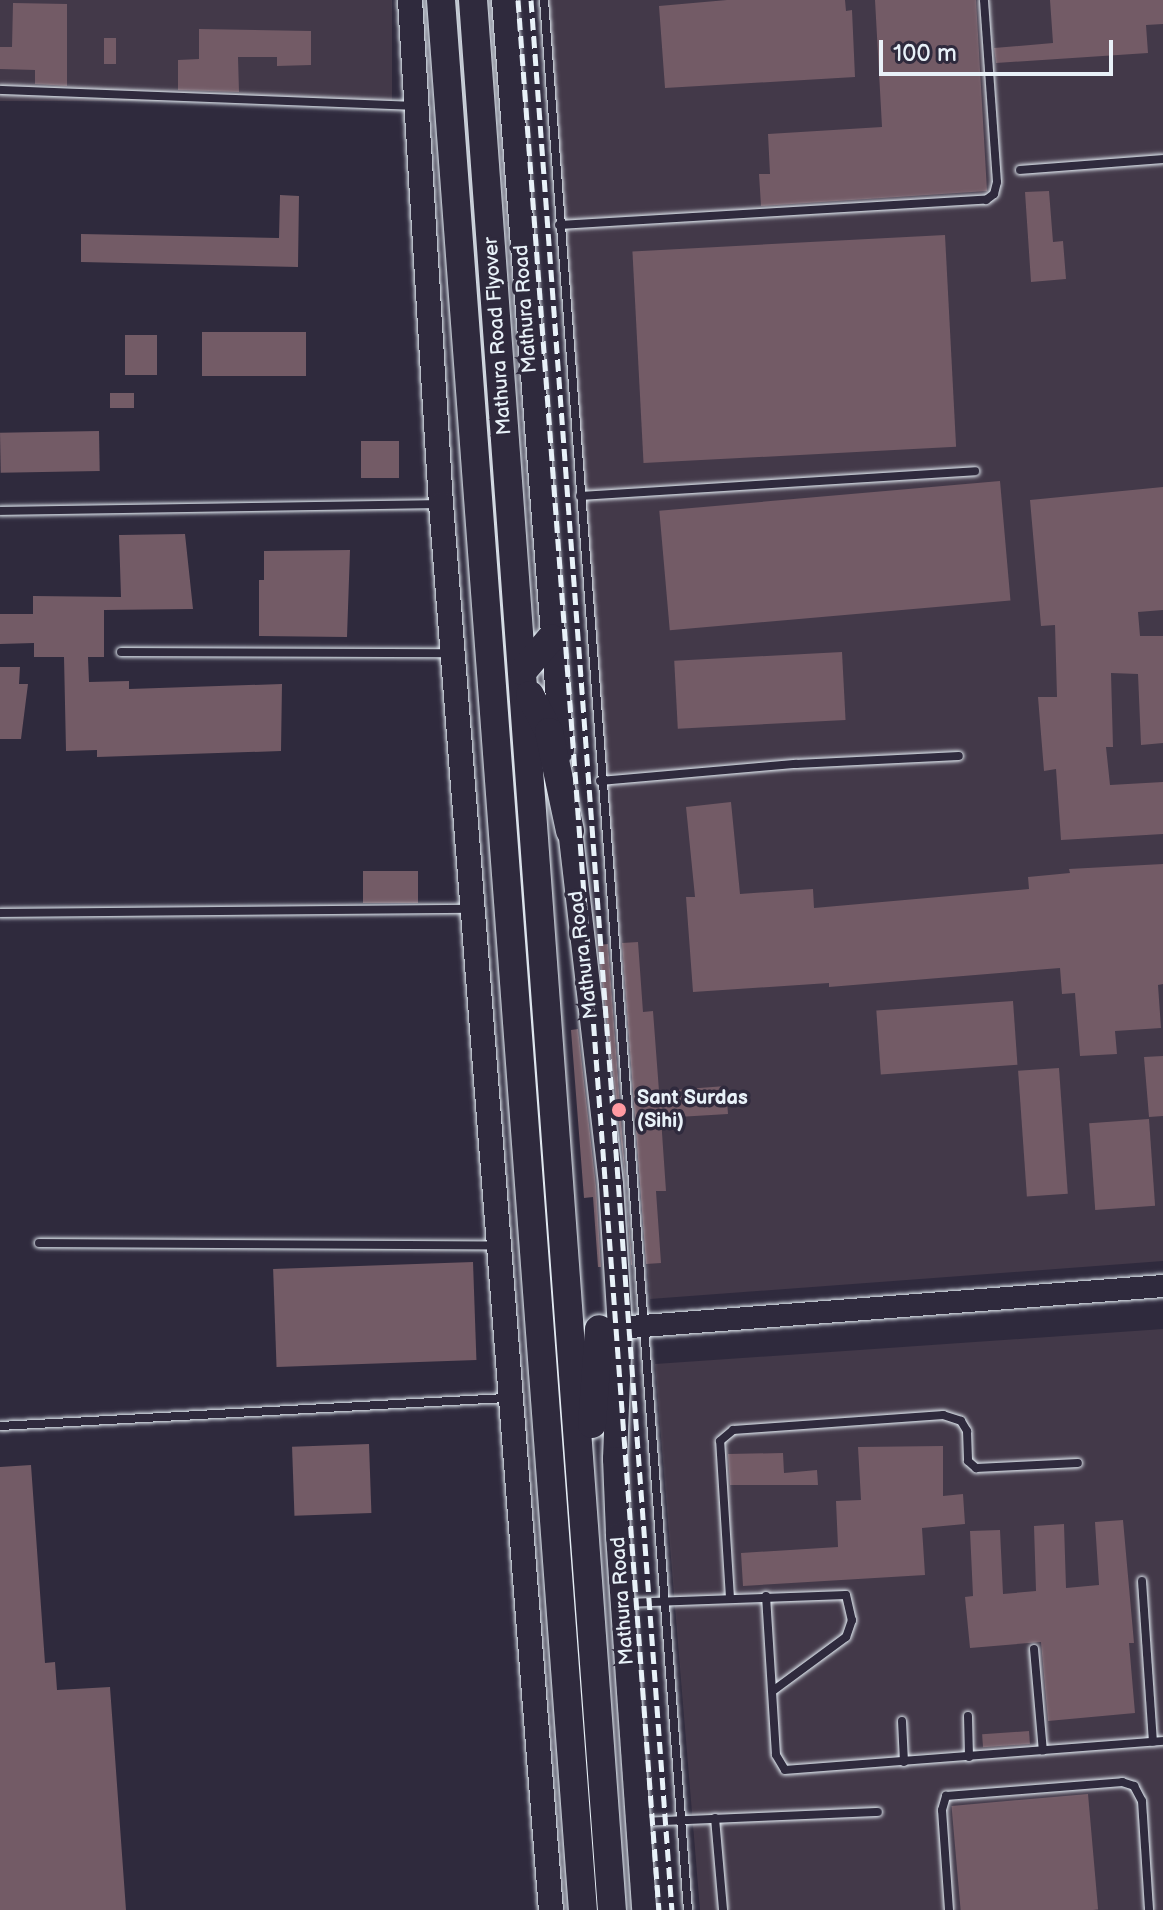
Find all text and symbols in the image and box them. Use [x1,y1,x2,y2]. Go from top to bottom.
scale bar [883,24,1117,74]
text: 100 m [893,39,957,68]
street label: Mathura Road Flyover [479,236,517,436]
street label: Mathura Road [510,244,542,374]
street label: Mathura Road [564,890,604,1020]
place label: Sant Surdas (Sihi) [637,1086,748,1133]
marker: Sant Surdas (Sihi) [608,1099,630,1121]
street label: Mathura Road [607,1536,639,1666]

